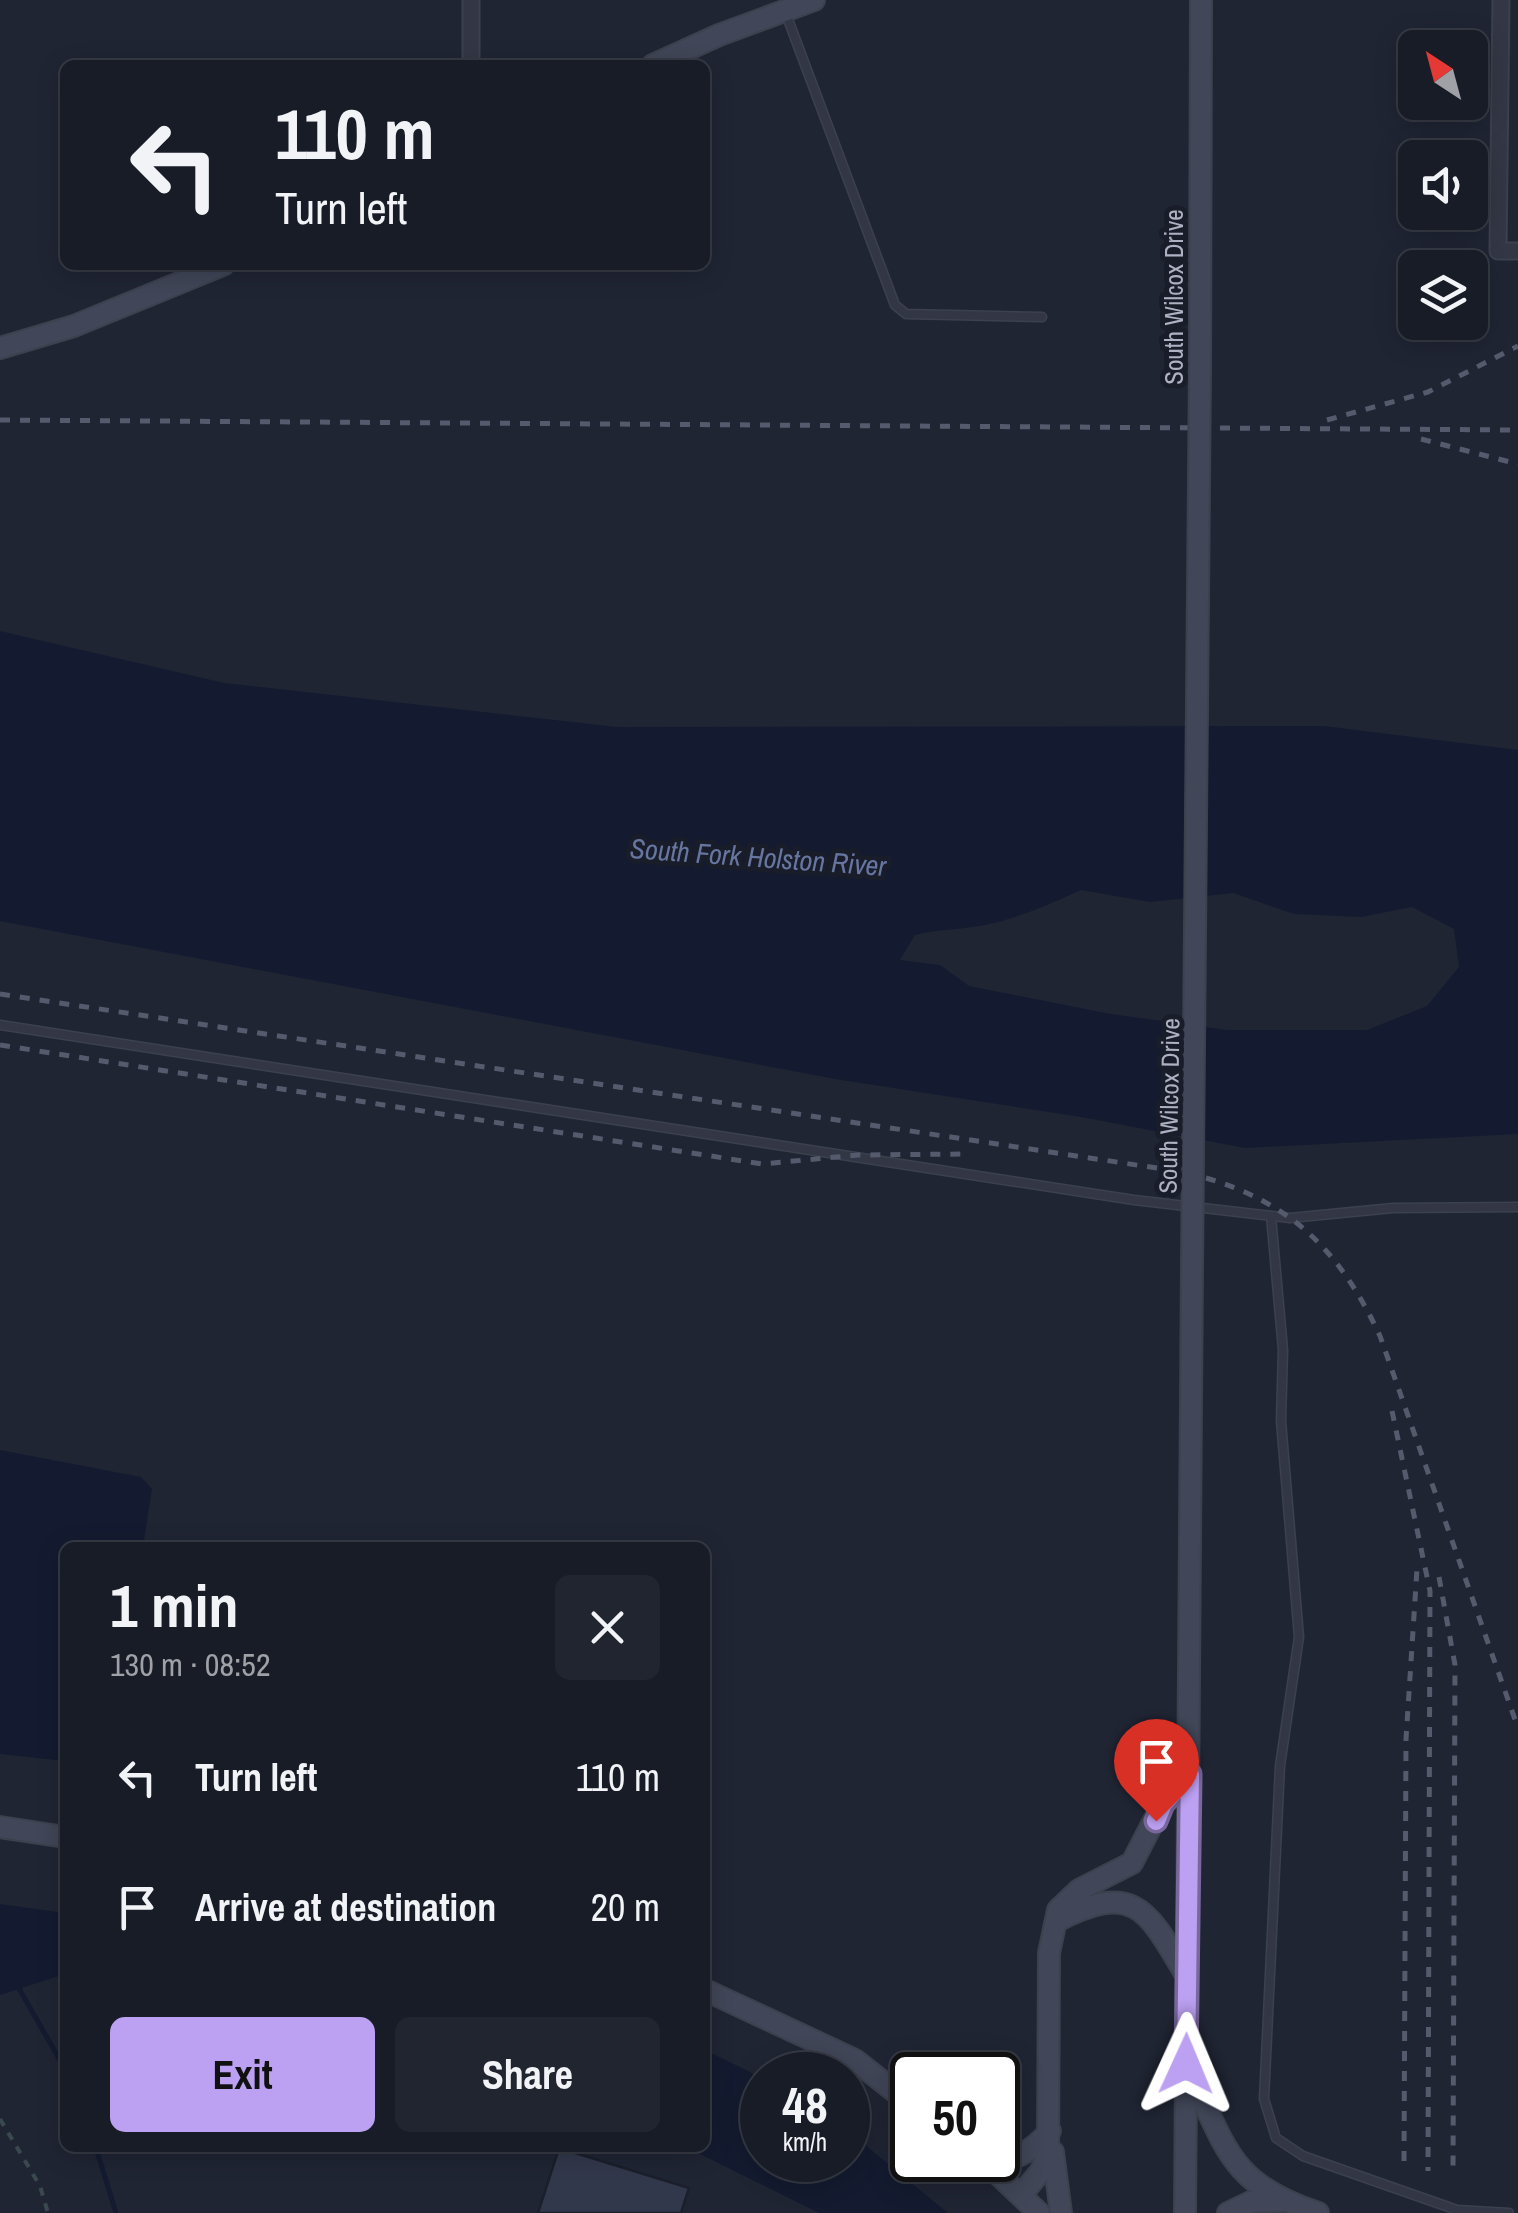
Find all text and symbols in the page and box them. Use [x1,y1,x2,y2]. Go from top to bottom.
north arrow [1398,30,1488,120]
map controls [1398,30,1488,340]
text: 110 m [275,87,435,181]
icon: left [110,100,240,230]
button: sound [1398,140,1488,230]
text: Turn left [275,177,407,238]
street label: South Wilcox Drive [1157,209,1191,385]
button: layers [1398,250,1488,340]
water label: South Fork Holston River [629,829,889,885]
street label: South Wilcox Drive [1150,1018,1188,1194]
text: 1 min [110,1565,239,1646]
button: close [555,1575,660,1680]
text: 130 m · 08:52 [110,1643,270,1686]
pin [1114,1719,1199,1822]
icon: arrive [1129,1734,1184,1789]
icon: left [110,1750,165,1805]
text: Turn left [195,1752,317,1803]
text: 110 m [576,1752,660,1803]
icon: arrive [110,1880,165,1935]
text: Arrive at destination [195,1882,496,1933]
text: 20 m [591,1882,660,1933]
position arrow [1134,2012,1238,2116]
button: Exit [110,2017,375,2132]
button: Share [395,2017,660,2132]
speed limit sign: 50 [890,2052,1020,2182]
text: 48 [782,2071,828,2139]
text: km/h [783,2125,827,2159]

